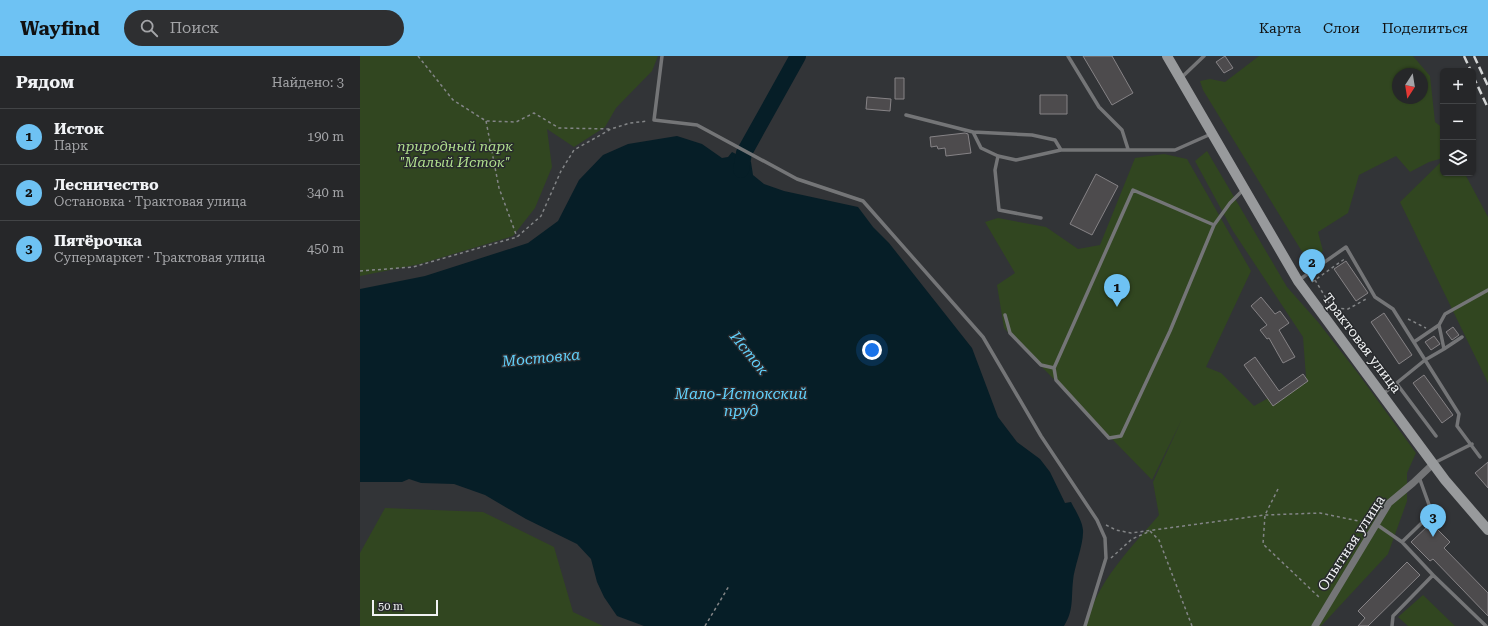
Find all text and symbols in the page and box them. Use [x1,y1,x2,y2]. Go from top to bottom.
search box [124,10,404,46]
text: Wayfind [20,17,100,40]
icon: search [138,17,160,39]
text: Поиск [170,19,219,37]
text: Карта [1259,20,1301,36]
text: Слои [1323,20,1360,36]
text: Поделиться [1382,20,1468,36]
north arrow [1392,68,1428,104]
map controls [1440,68,1476,176]
button: + [1440,68,1476,104]
text: Рядом [16,72,74,92]
text: Найдено: 3 [272,75,344,90]
button: − [1440,104,1476,140]
text: Исток [54,120,104,138]
text: 1 [25,129,33,144]
text: 190 m [307,129,344,144]
text: Парк [54,138,88,153]
park label: природный парк "Малый Исток" [397,138,513,170]
button: layers [1440,140,1476,176]
text: Лесничество [54,176,159,194]
text: 2 [25,185,33,200]
text: 340 m [307,185,344,200]
text: Остановка · Трактовая улица [54,194,246,209]
text: Пятёрочка [54,232,142,250]
text: 3 [25,241,33,256]
text: 450 m [307,241,344,256]
pin: 2 [1299,249,1325,282]
text: Супермаркет · Трактовая улица [54,250,265,265]
pin: 1 [1104,274,1130,307]
street label: Трактовая улица [1319,290,1405,396]
water label: Исток [725,327,772,379]
your location [862,340,882,360]
water label: Мостовка [500,346,581,370]
water label: Мало-Истокский пруд [674,385,807,420]
street label: Опытная улица [1314,492,1388,594]
pin: 3 [1420,504,1446,537]
scale bar [372,598,438,617]
text: 50 m [378,600,403,613]

